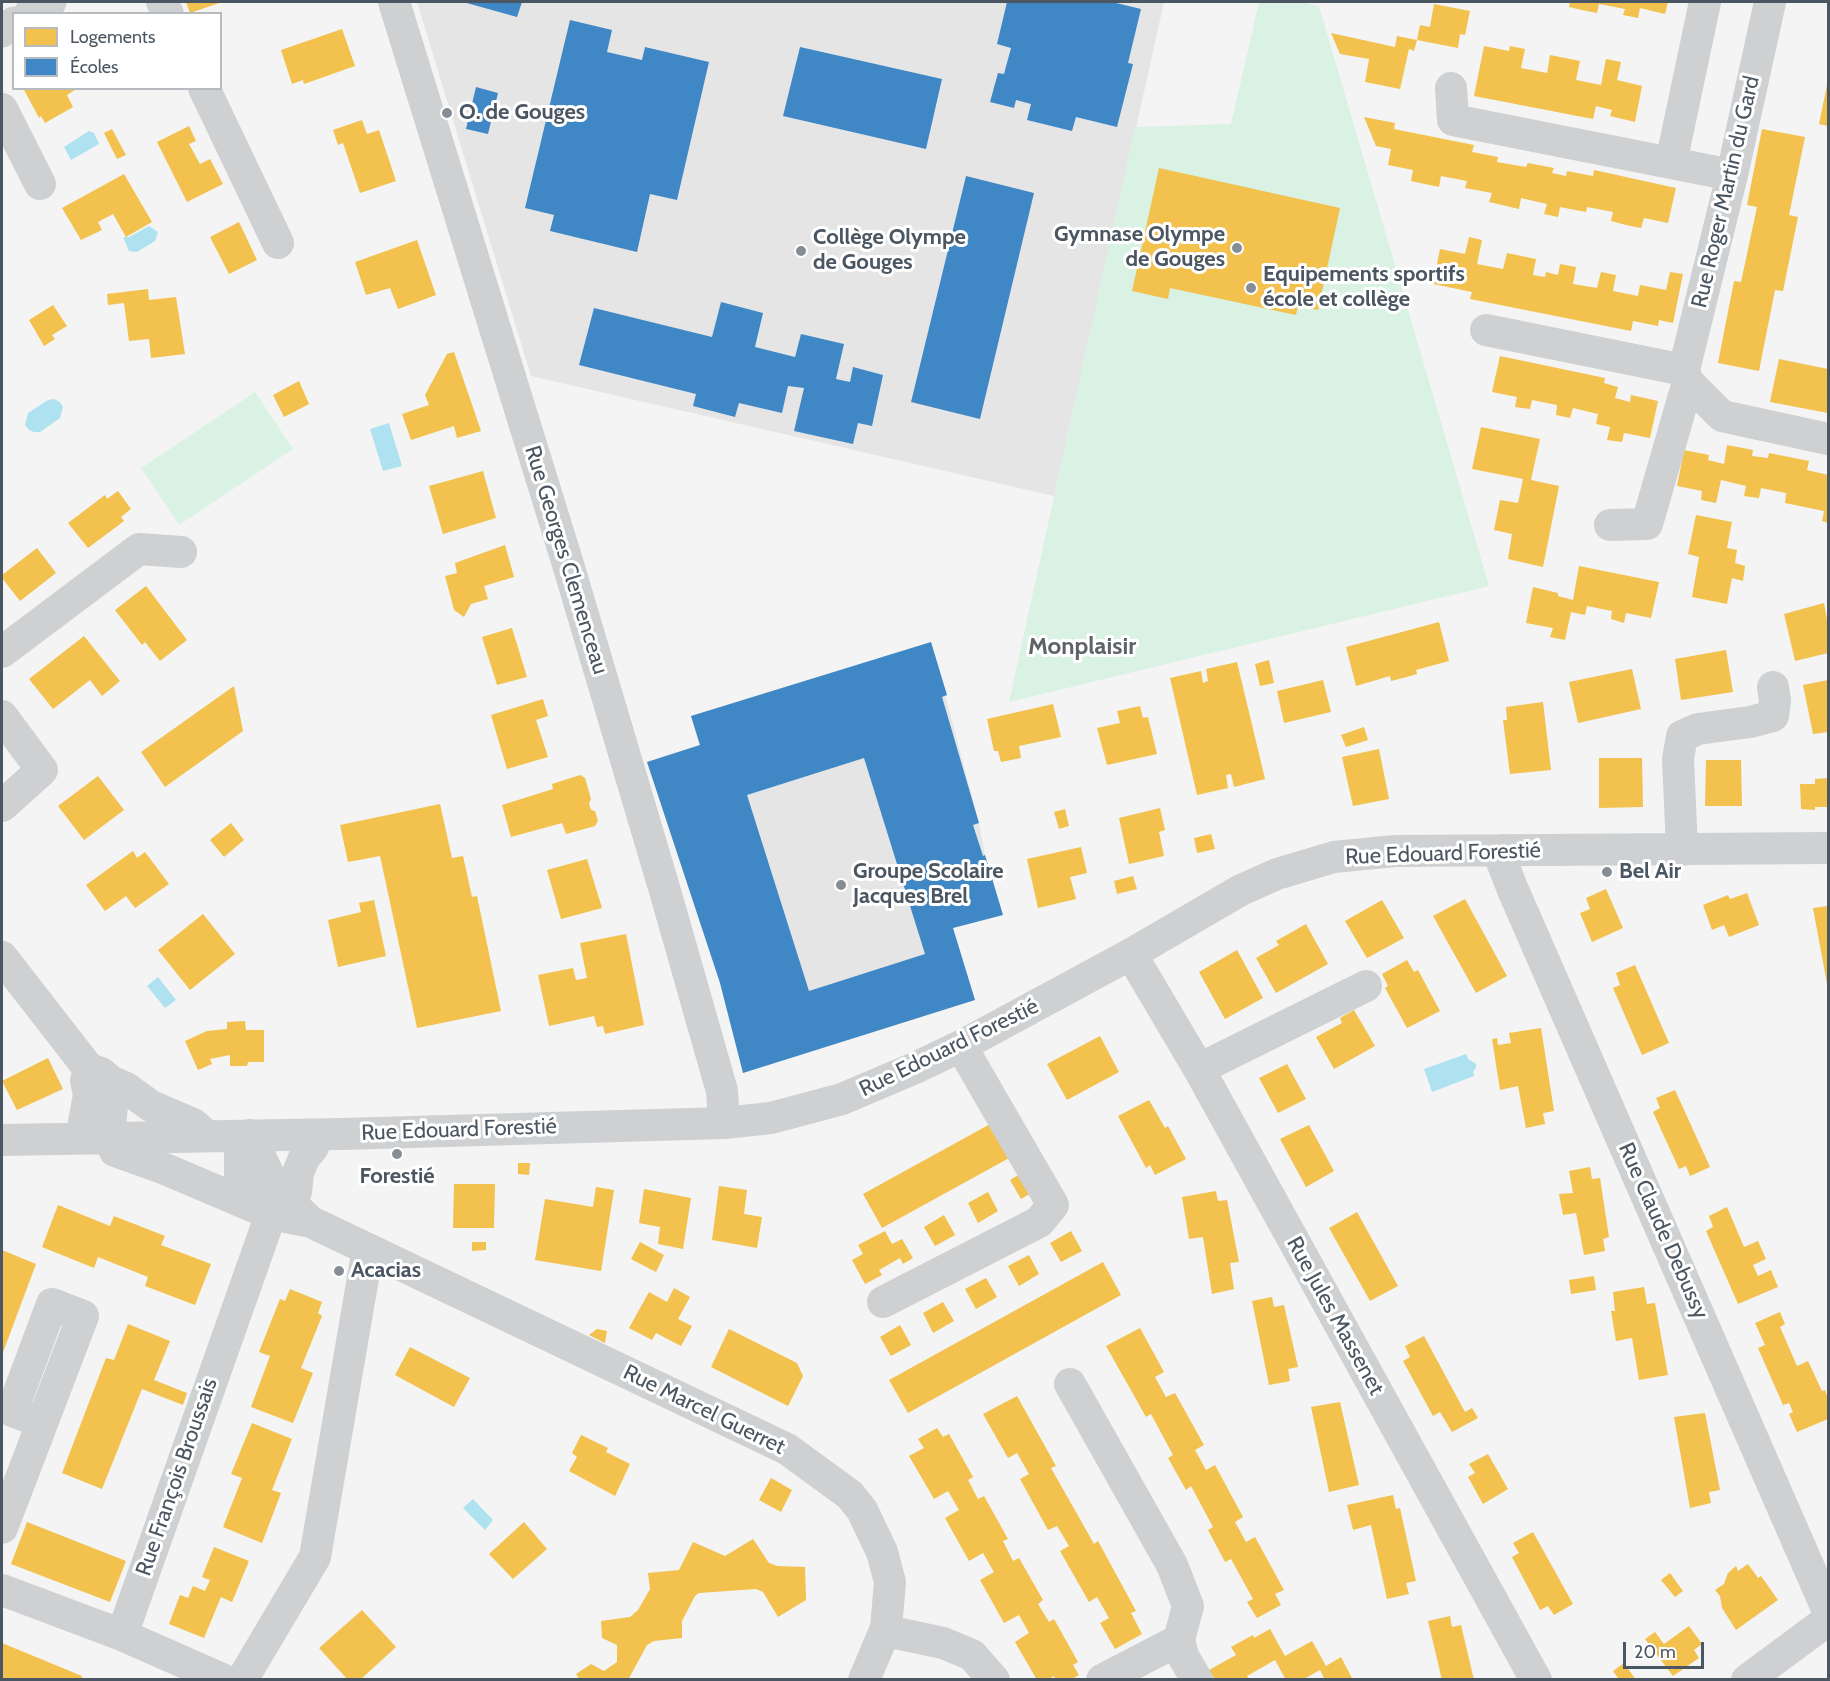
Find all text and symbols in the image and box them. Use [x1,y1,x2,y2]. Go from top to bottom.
legend [12,12,222,90]
text: Logements [70,26,155,48]
text: Écoles [70,56,118,78]
street label: Rue Roger Martin du Gard [1686,73,1766,311]
place label: O. de Gouges [459,100,585,126]
marker: O. de Gouges [440,106,454,120]
place label: Gymnase Olympe de Gouges [1054,222,1225,274]
place label: Collège Olympe de Gouges [813,225,966,276]
marker: Gymnase Olympe de Gouges [1230,241,1244,255]
marker: Collège Olympe de Gouges [794,244,808,258]
place label: Equipements sportifs école et collège [1263,262,1465,314]
marker: Equipements sportifs école et collège [1244,281,1258,295]
street label: Rue Georges Clemenceau [519,442,613,678]
district label: Monplaisir [1028,633,1136,661]
street label: Rue Edouard Forestié [1345,837,1541,871]
place label: Groupe Scolaire Jacques Brel [853,859,1004,910]
place label: Bel Air [1619,859,1681,885]
marker: Bel Air [1600,865,1614,879]
marker: Groupe Scolaire Jacques Brel [834,878,848,892]
street label: Rue Edouard Forestié [855,993,1043,1103]
street label: Rue Edouard Forestié [361,1113,557,1147]
street label: Rue Claude Debussy [1612,1139,1714,1323]
marker: Forestié [390,1147,404,1161]
place label: Forestié [359,1164,435,1190]
street label: Rue Jules Massenet [1281,1232,1389,1400]
place label: Acacias [351,1258,421,1284]
marker: Acacias [332,1264,346,1278]
street label: Rue Marcel Guerret [619,1359,789,1461]
street label: Rue François Broussais [131,1375,223,1579]
scale bar [1626,1630,1707,1668]
text: 20 m [1634,1641,1676,1663]

